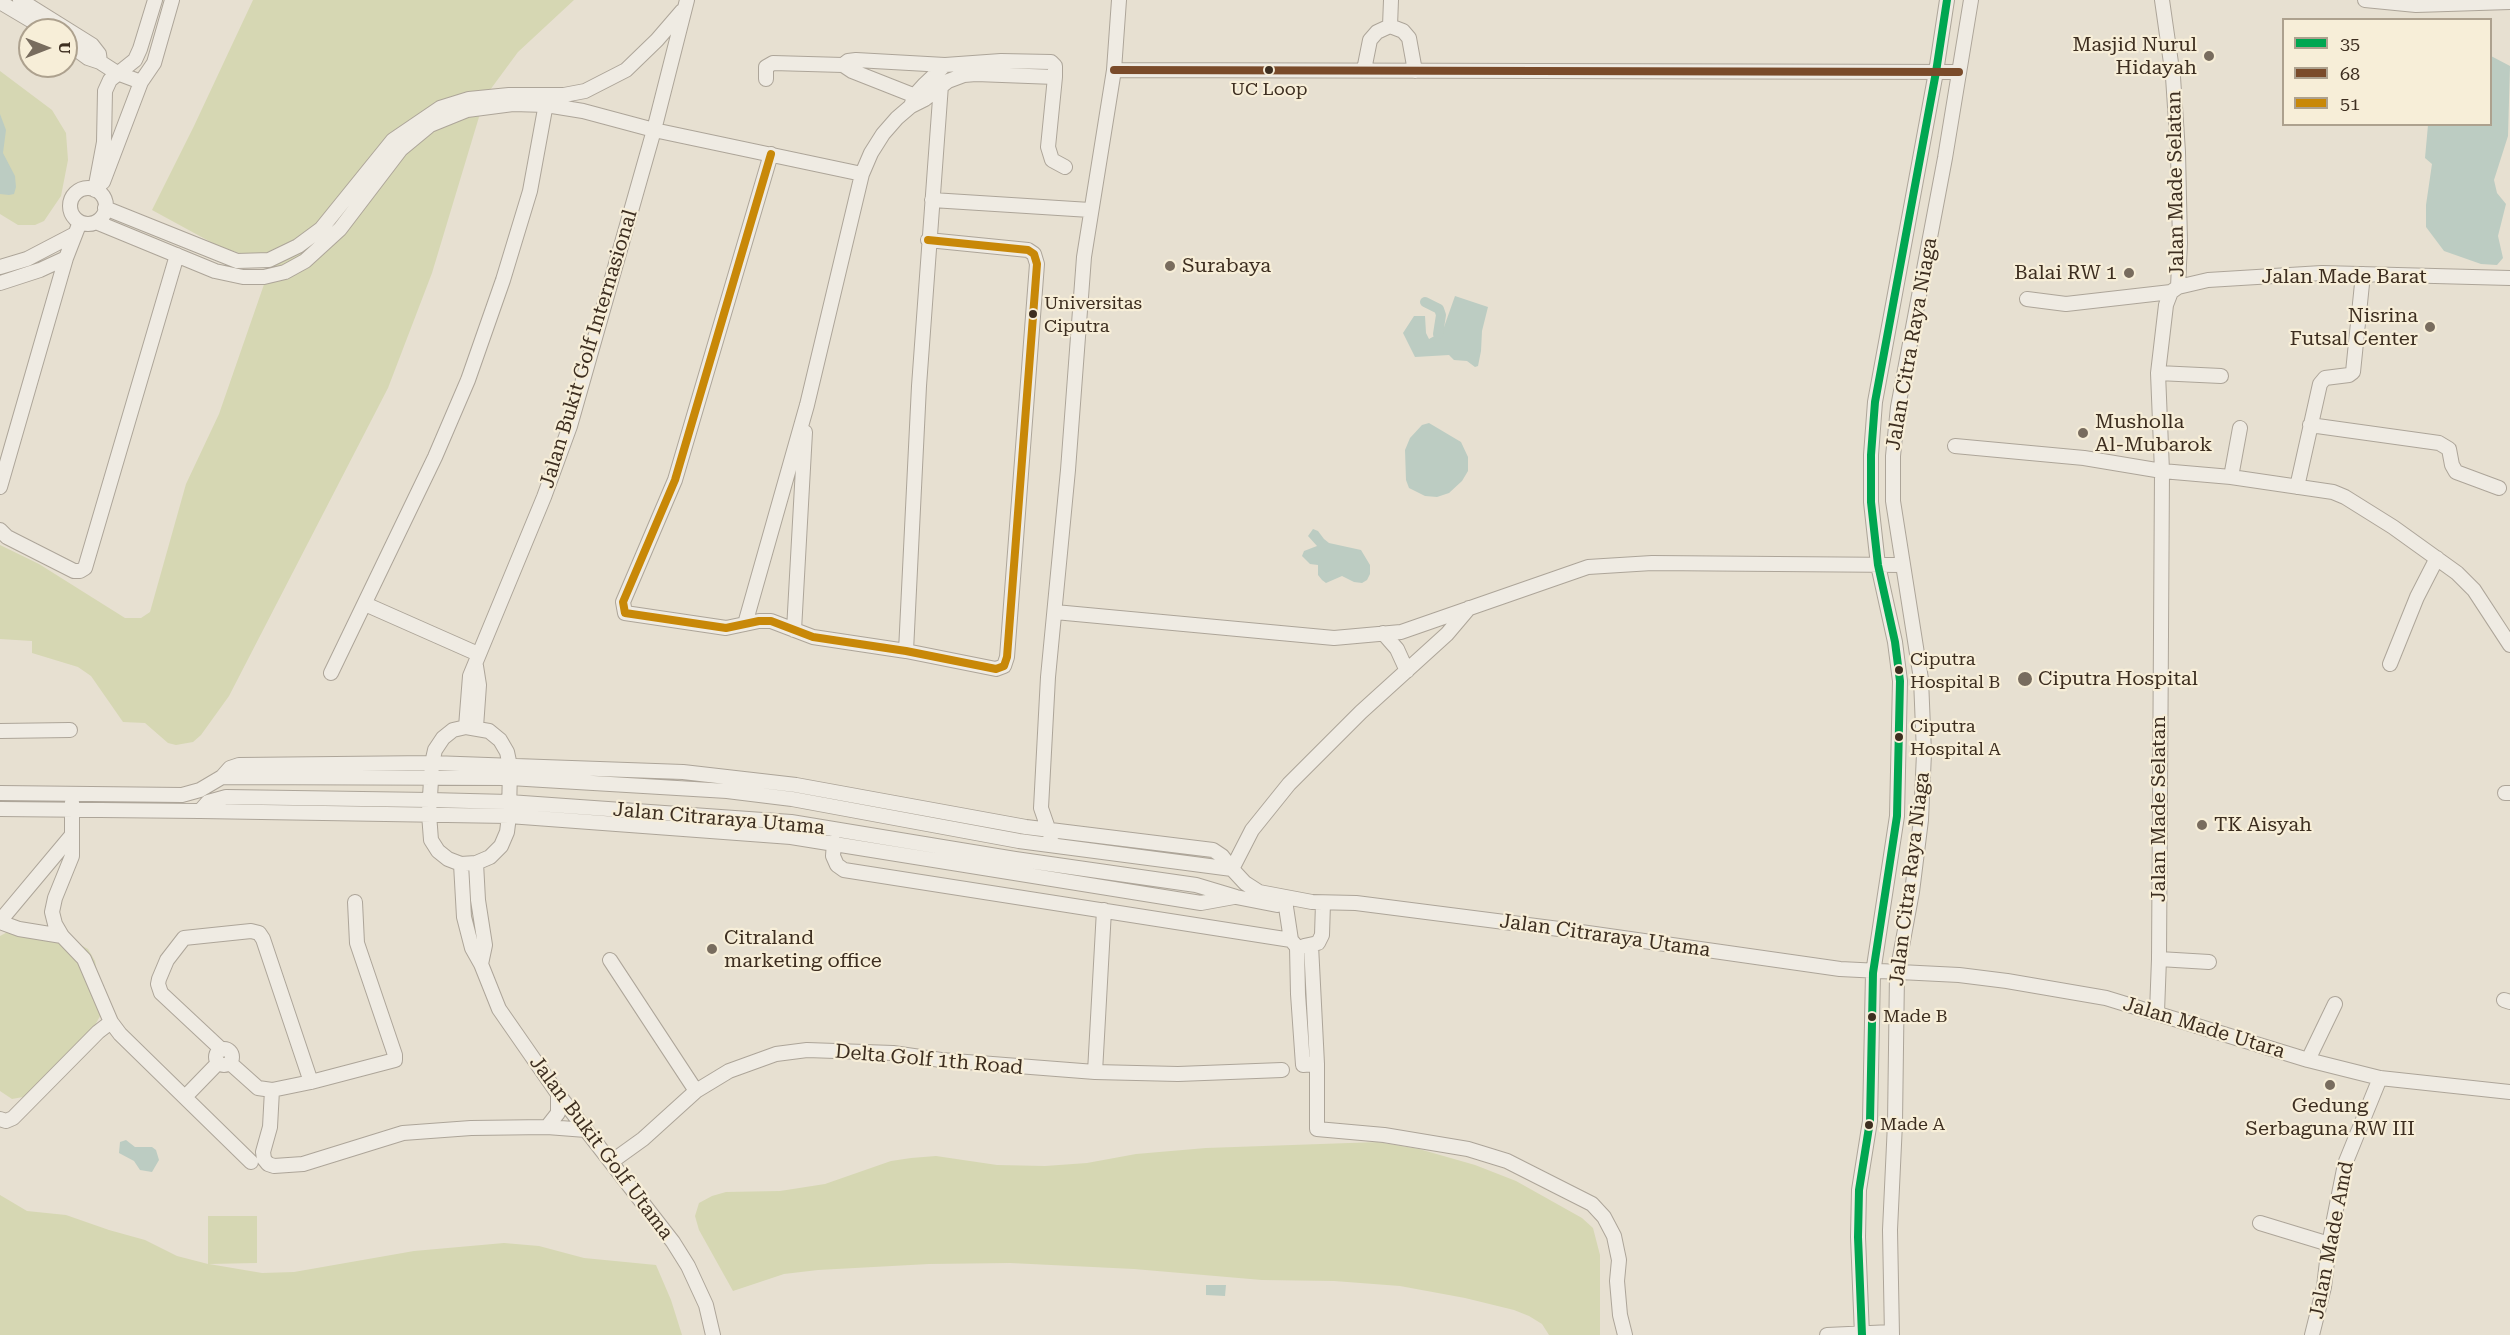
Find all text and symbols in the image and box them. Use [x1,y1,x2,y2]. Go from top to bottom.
north arrow [18,18,78,78]
legend [2282,18,2492,126]
place label: Masjid Nurul Hidayah [2072,33,2197,80]
text: 35 [2340,33,2360,54]
text: U [55,42,74,54]
marker: Masjid Nurul Hidayah [2202,49,2216,63]
text: 68 [2340,63,2360,84]
marker: UC Loop [1263,64,1275,76]
place label: UC Loop [1230,79,1308,101]
street label: Jalan Made Selatan [2162,91,2190,277]
text: 51 [2340,93,2360,114]
street label: Jalan Bukit Golf Internasional [535,207,643,491]
street label: Jalan Citra Raya Niaga [1881,236,1943,452]
place label: Surabaya [1182,254,1271,278]
marker: Surabaya [1163,259,1177,273]
place label: Balai RW 1 [2014,261,2117,285]
street label: Jalan Made Barat [2261,265,2427,289]
marker: Balai RW 1 [2122,266,2136,280]
place label: Universitas Ciputra [1044,293,1142,336]
place label: Nisrina Futsal Center [2290,304,2418,351]
marker: Universitas Ciputra [1027,308,1039,320]
marker: Nisrina Futsal Center [2423,320,2437,334]
place label: Musholla Al-Mubarok [2095,410,2212,457]
marker: Musholla Al-Mubarok [2076,426,2090,440]
place label: Ciputra Hospital B [1910,649,2000,692]
marker: Ciputra Hospital B [1893,664,1905,676]
place label: Ciputra Hospital [2038,667,2198,691]
marker: Ciputra Hospital [2016,670,2034,688]
place label: Ciputra Hospital A [1910,716,2001,758]
street label: Jalan Made Selatan [2147,716,2171,902]
marker: Ciputra Hospital A [1893,731,1905,743]
street label: Jalan Citra Raya Niaga [1885,771,1935,987]
street label: Jalan Citraraya Utama [612,798,826,840]
place label: TK Aisyah [2214,813,2312,837]
marker: TK Aisyah [2195,818,2209,832]
street label: Jalan Citraraya Utama [1498,909,1712,963]
place label: Citraland marketing office [724,926,882,973]
marker: Citraland marketing office [705,942,719,956]
street label: Jalan Made Utara [2120,992,2288,1064]
place label: Made B [1883,1006,1948,1028]
marker: Made B [1866,1011,1878,1023]
street label: Delta Golf 1th Road [834,1040,1024,1080]
street label: Jalan Bukit Golf Utama [524,1051,678,1245]
marker: Gedung Serbaguna RW III [2323,1078,2337,1092]
place label: Gedung Serbaguna RW III [2245,1094,2415,1141]
place label: Made A [1880,1114,1945,1136]
marker: Made A [1863,1119,1875,1131]
street label: Jalan Made Amd [2305,1159,2359,1321]

